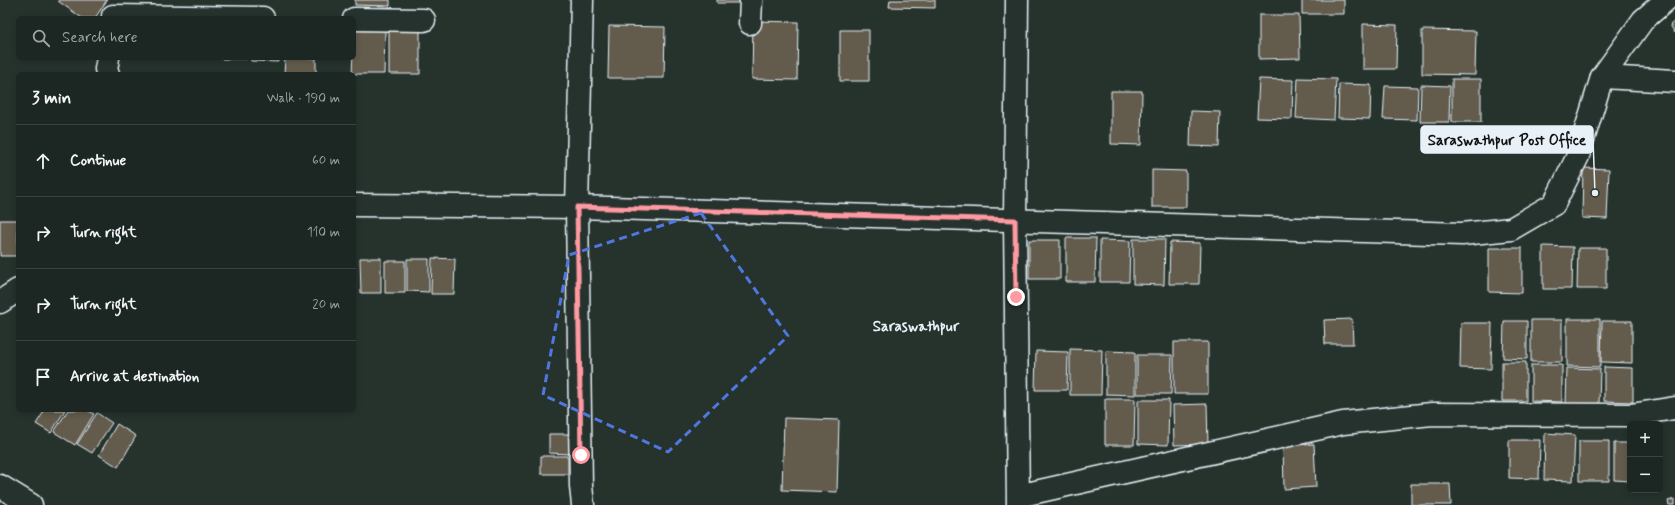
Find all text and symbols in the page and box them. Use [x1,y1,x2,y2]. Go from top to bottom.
search box [16,16,356,60]
icon: search [30,27,52,49]
text: Search here [62,28,138,48]
text: 3 min [32,87,71,109]
text: Walk · 190 m [267,90,340,107]
callout: Saraswathpur Post Office [1421,126,1593,153]
text: Saraswathpur Post Office [1428,130,1587,151]
icon: ahead [32,150,54,172]
text: Continue [70,151,126,171]
text: 60 m [312,152,340,169]
icon: right [32,222,54,244]
text: Turn right [70,223,137,243]
text: 110 m [307,224,340,241]
route end [1007,288,1025,306]
icon: right [32,294,54,316]
text: Turn right [70,295,137,315]
text: 20 m [312,296,340,313]
district label: Saraswathpur [873,317,960,337]
icon: arrive [32,366,54,388]
text: Arrive at destination [70,367,199,387]
map controls [1627,421,1663,493]
button: + [1627,421,1663,457]
route start [572,446,590,464]
button: − [1627,457,1663,493]

